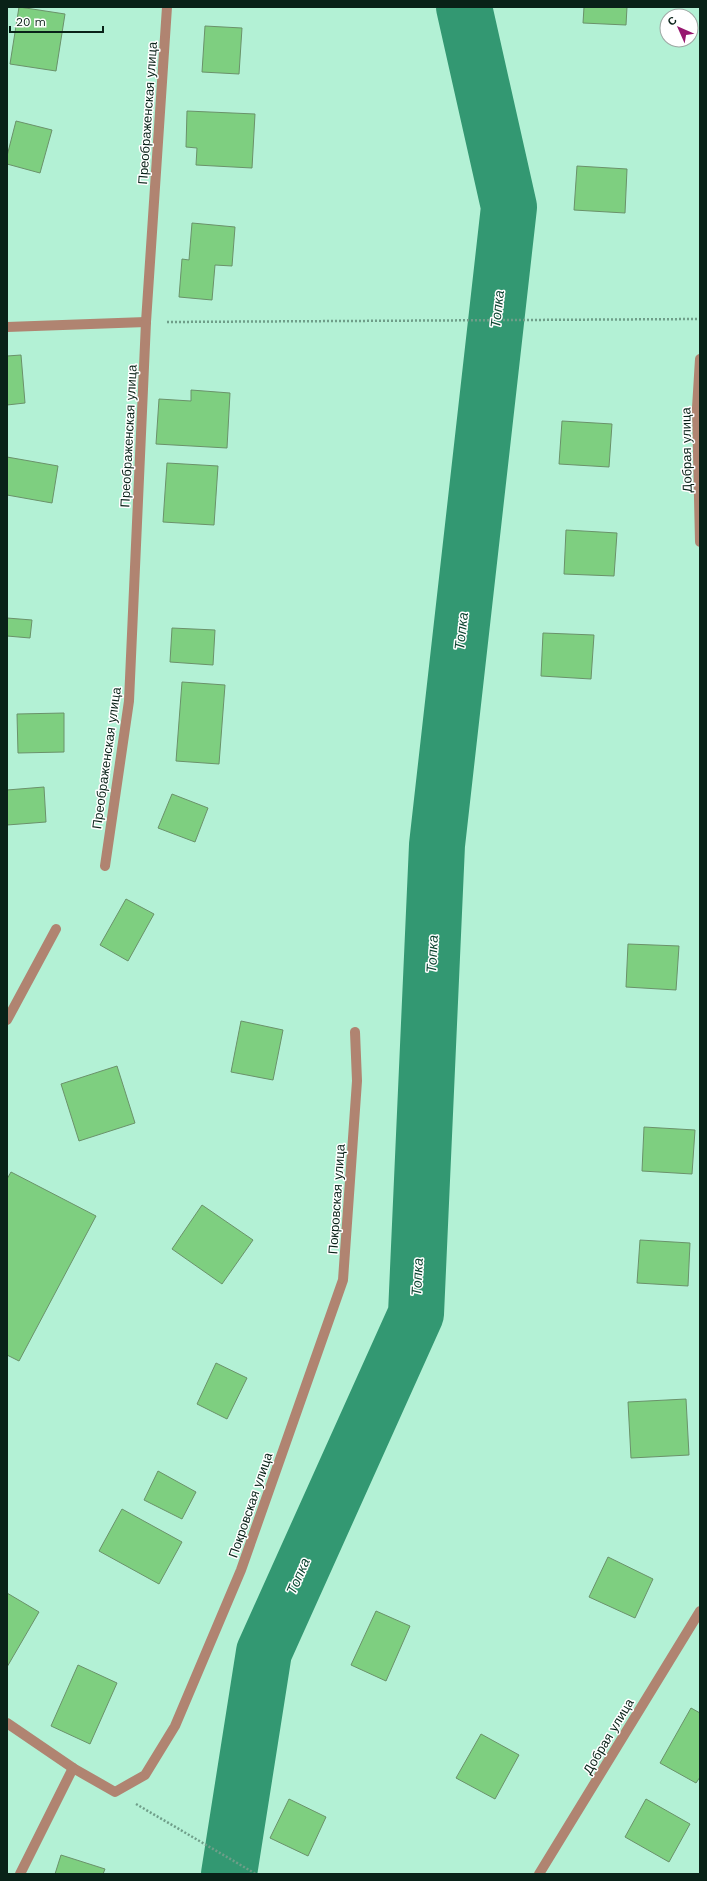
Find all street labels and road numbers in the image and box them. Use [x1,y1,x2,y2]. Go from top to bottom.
street label: Преображенская улица [135,40,160,185]
street label: Преображенская улица [117,363,140,508]
street label: Добрая улица [678,406,695,493]
street label: Преображенская улица [89,685,124,830]
street label: Покровская улица [325,1143,348,1255]
street label: Покровская улица [225,1450,276,1560]
street label: Добрая улица [580,1695,637,1777]

